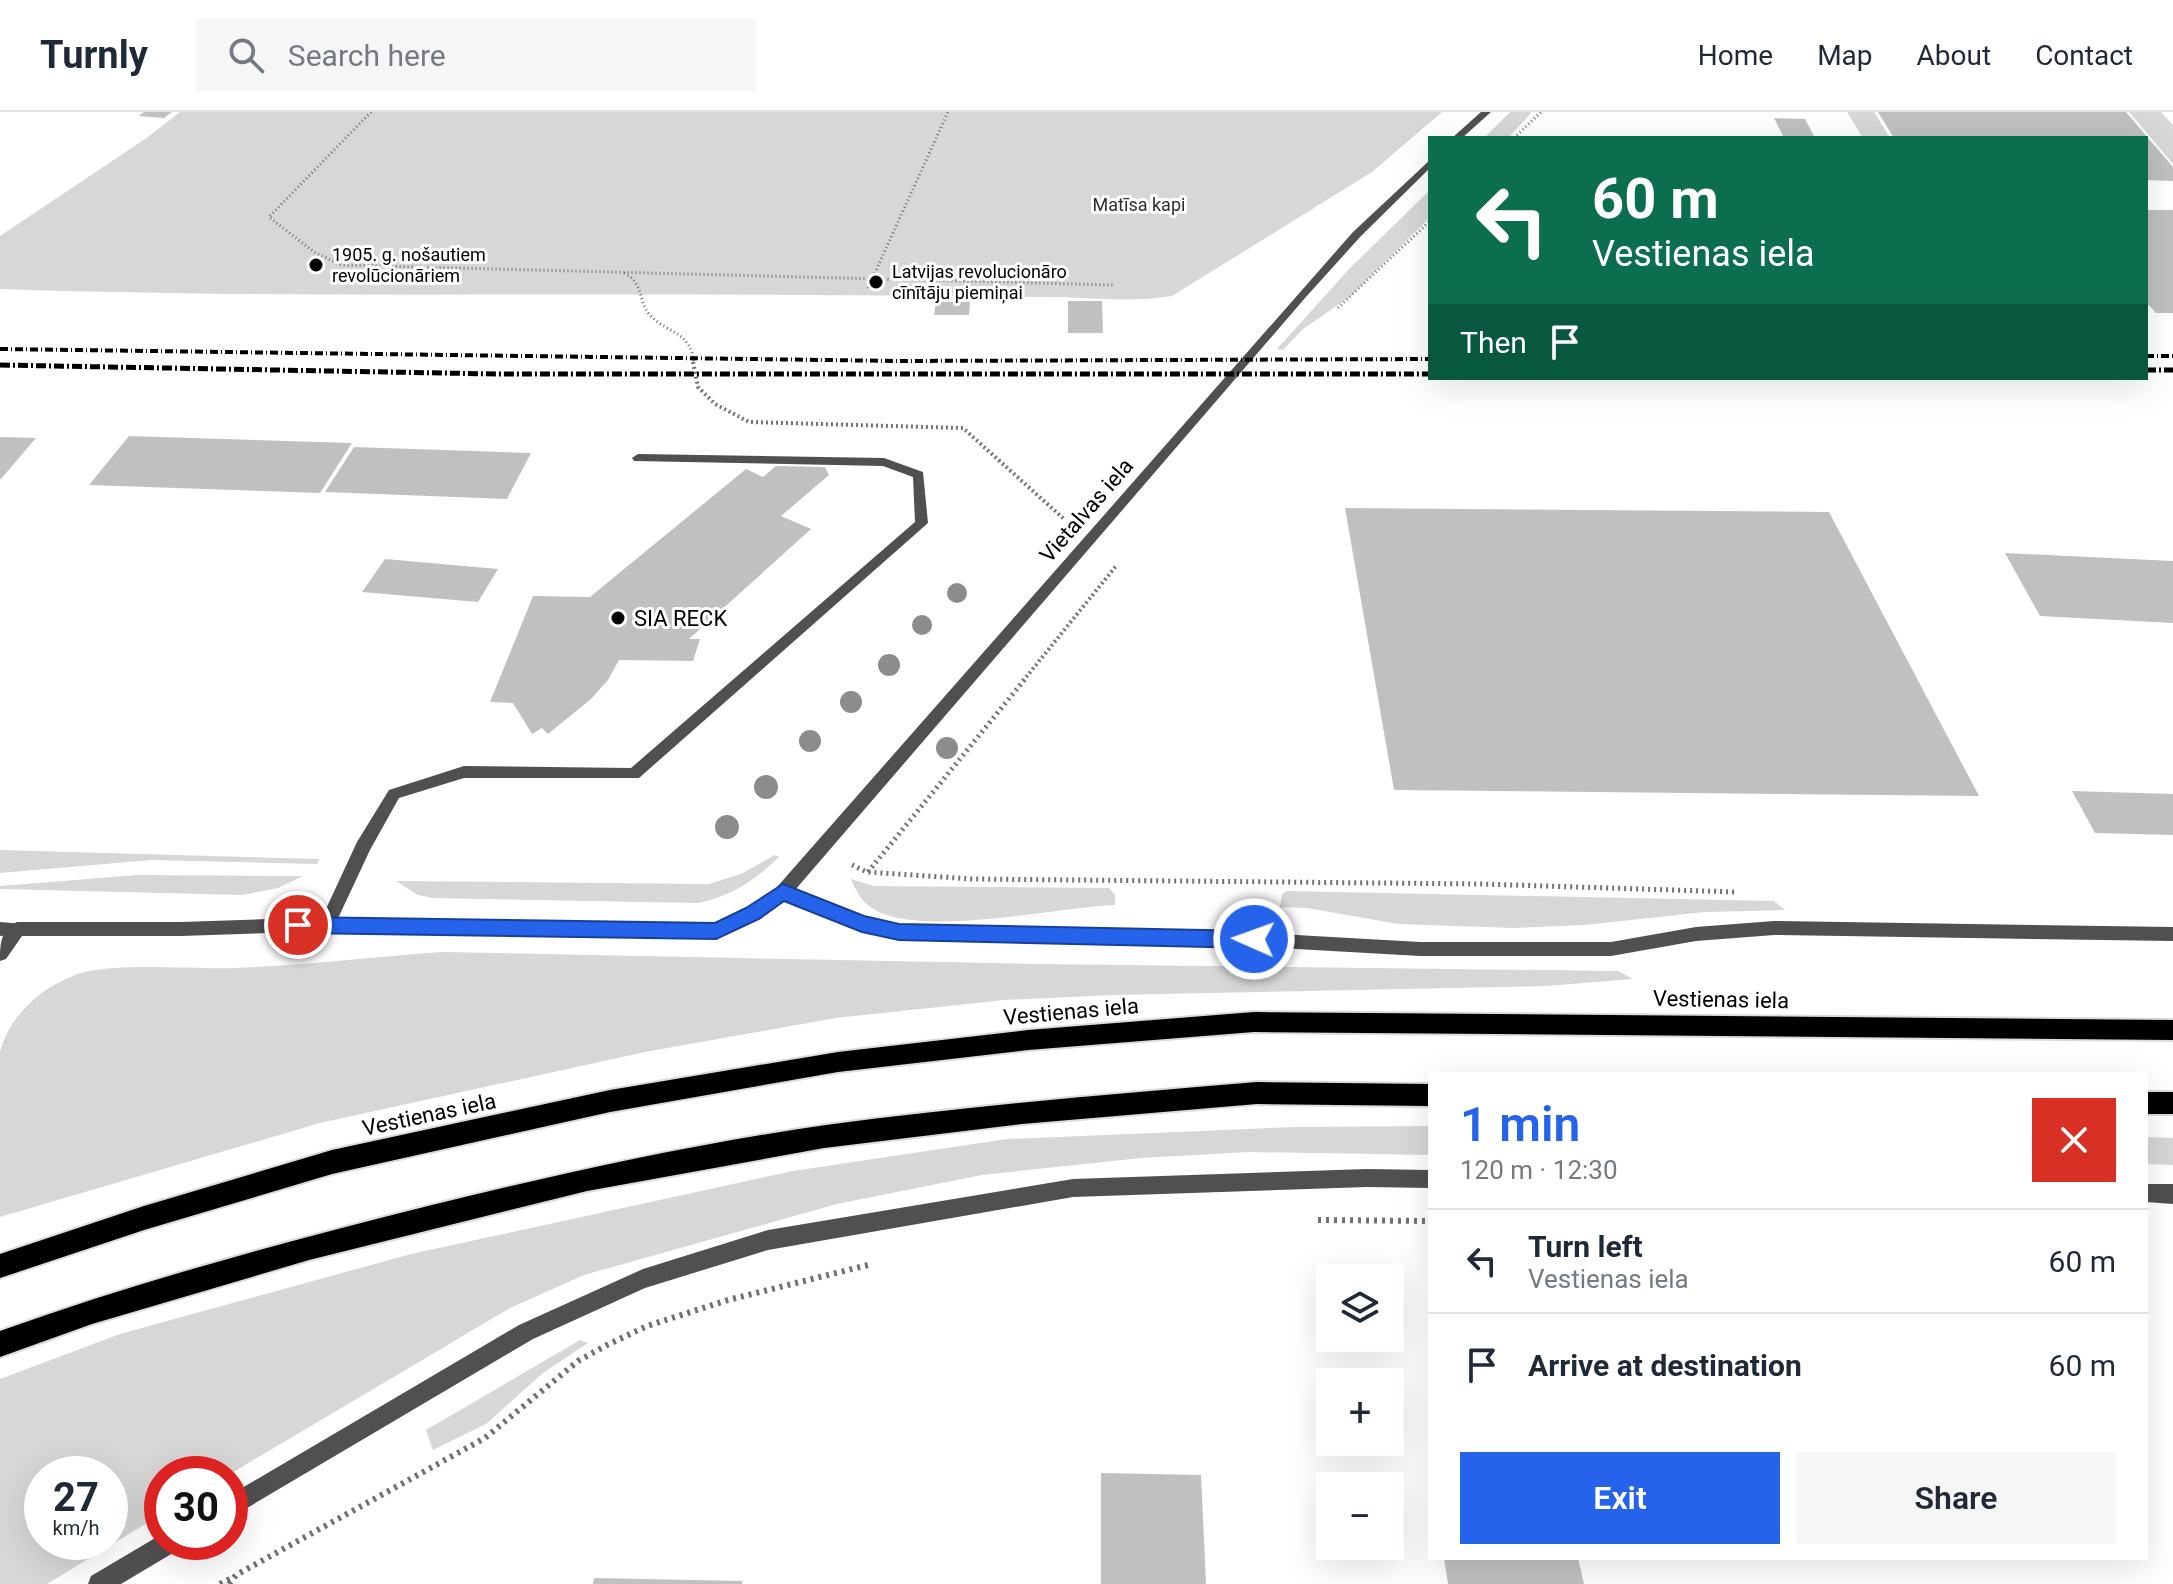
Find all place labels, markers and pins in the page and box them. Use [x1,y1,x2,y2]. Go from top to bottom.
place label: 1905. g. nošautiem revolūcionāriem [332,244,486,286]
marker: 1905. g. nošautiem revolūcionāriem [307,256,325,274]
place label: Latvijas revolucionāro cīnītāju piemiņai [892,261,1067,304]
marker: Latvijas revolucionāro cīnītāju piemiņai [867,273,885,291]
place label: SIA RECK [634,606,727,631]
marker: SIA RECK [609,609,627,627]
pin [264,891,332,959]

